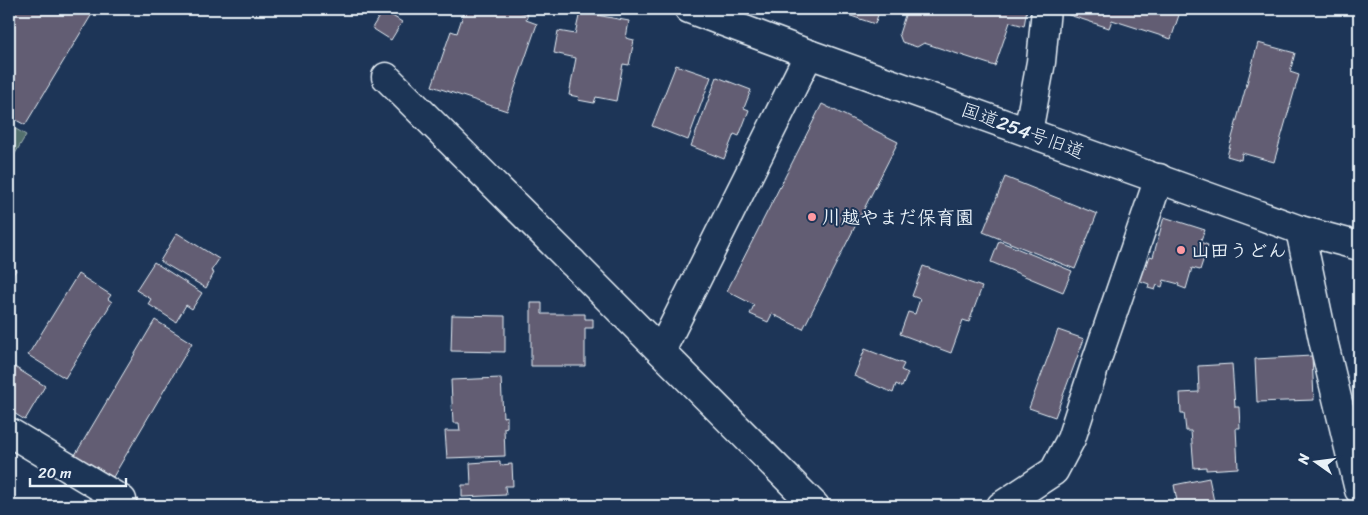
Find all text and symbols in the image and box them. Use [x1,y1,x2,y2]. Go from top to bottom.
street label: 国道254号旧道 [956,93,1089,168]
place label: 川越やまだ保育園 [822,201,974,234]
marker: 川越やまだ保育園 [806,211,818,223]
place label: 山田うどん [1191,234,1287,267]
marker: 山田うどん [1175,244,1187,256]
north arrow [1290,438,1340,488]
text: N [1290,451,1317,468]
scale bar [30,455,126,487]
text: 20 m [38,460,72,486]

